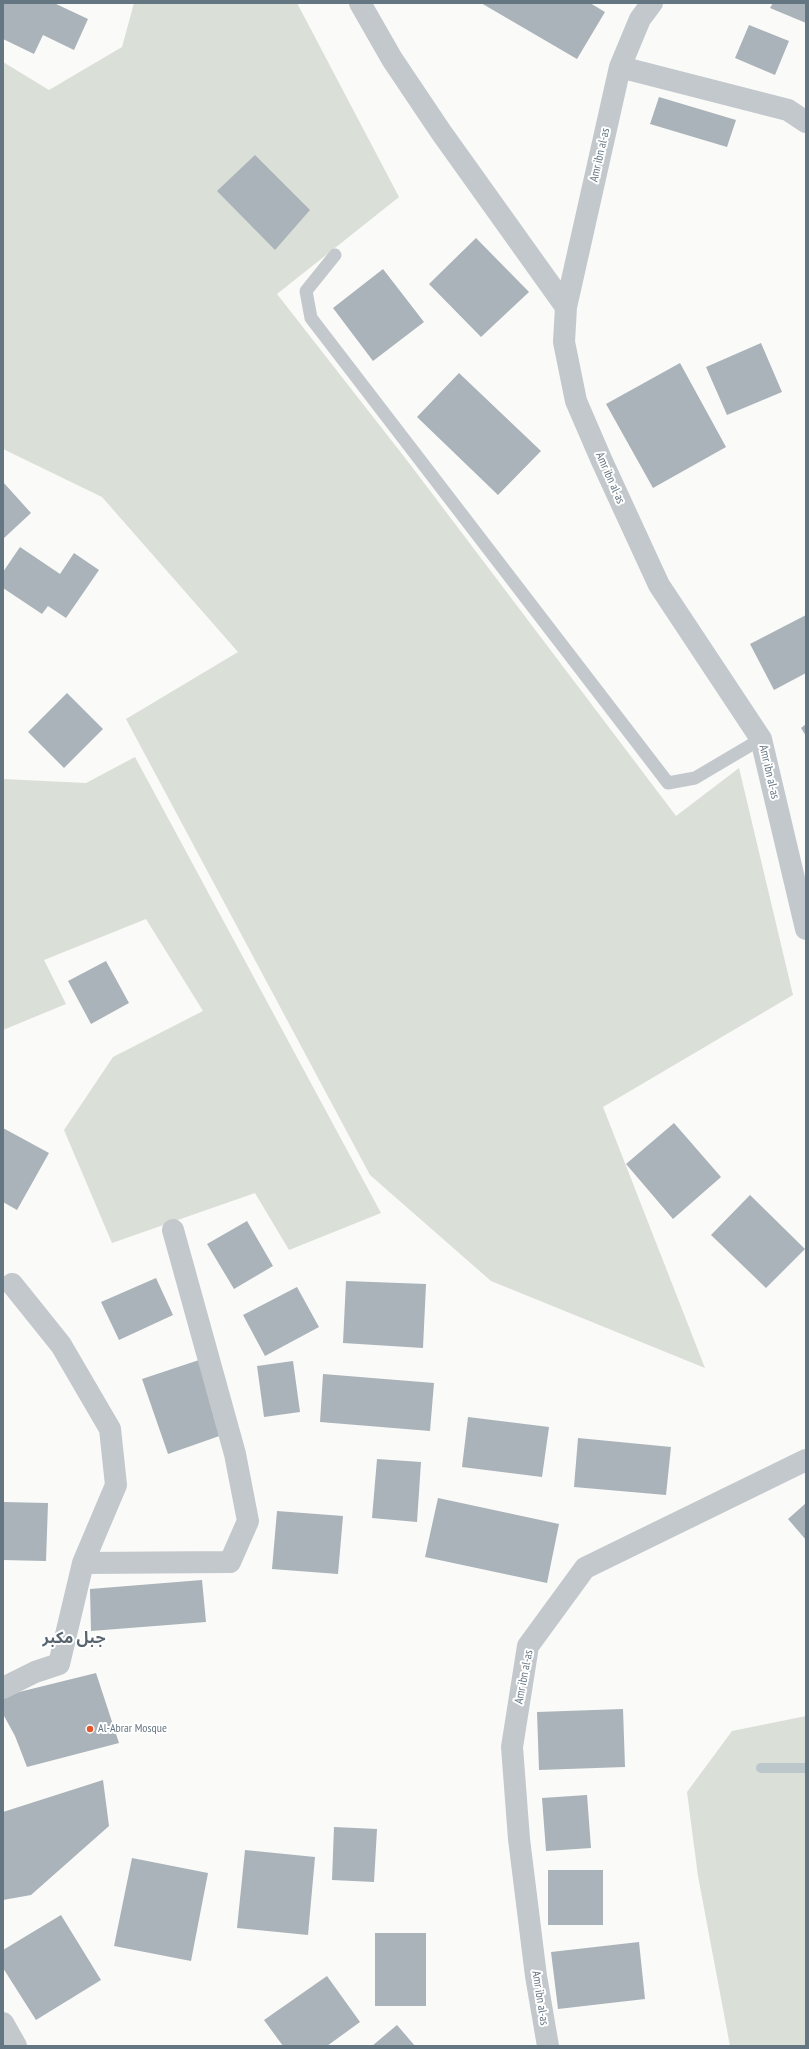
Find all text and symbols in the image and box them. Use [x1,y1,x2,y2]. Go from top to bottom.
street label: Amr ibn al-as [587,127,613,183]
street label: Amr ibn al-as [592,450,628,506]
street label: Amr ibn al-as [756,744,782,800]
district label: جبل مكبر [43,1628,105,1648]
street label: Amr ibn al-as [512,1649,536,1705]
place label: Al-Abrar Mosque [98,1722,167,1736]
marker: Al-Abrar Mosque [85,1724,95,1734]
street label: Amr ibn al-as [529,1970,551,2026]

